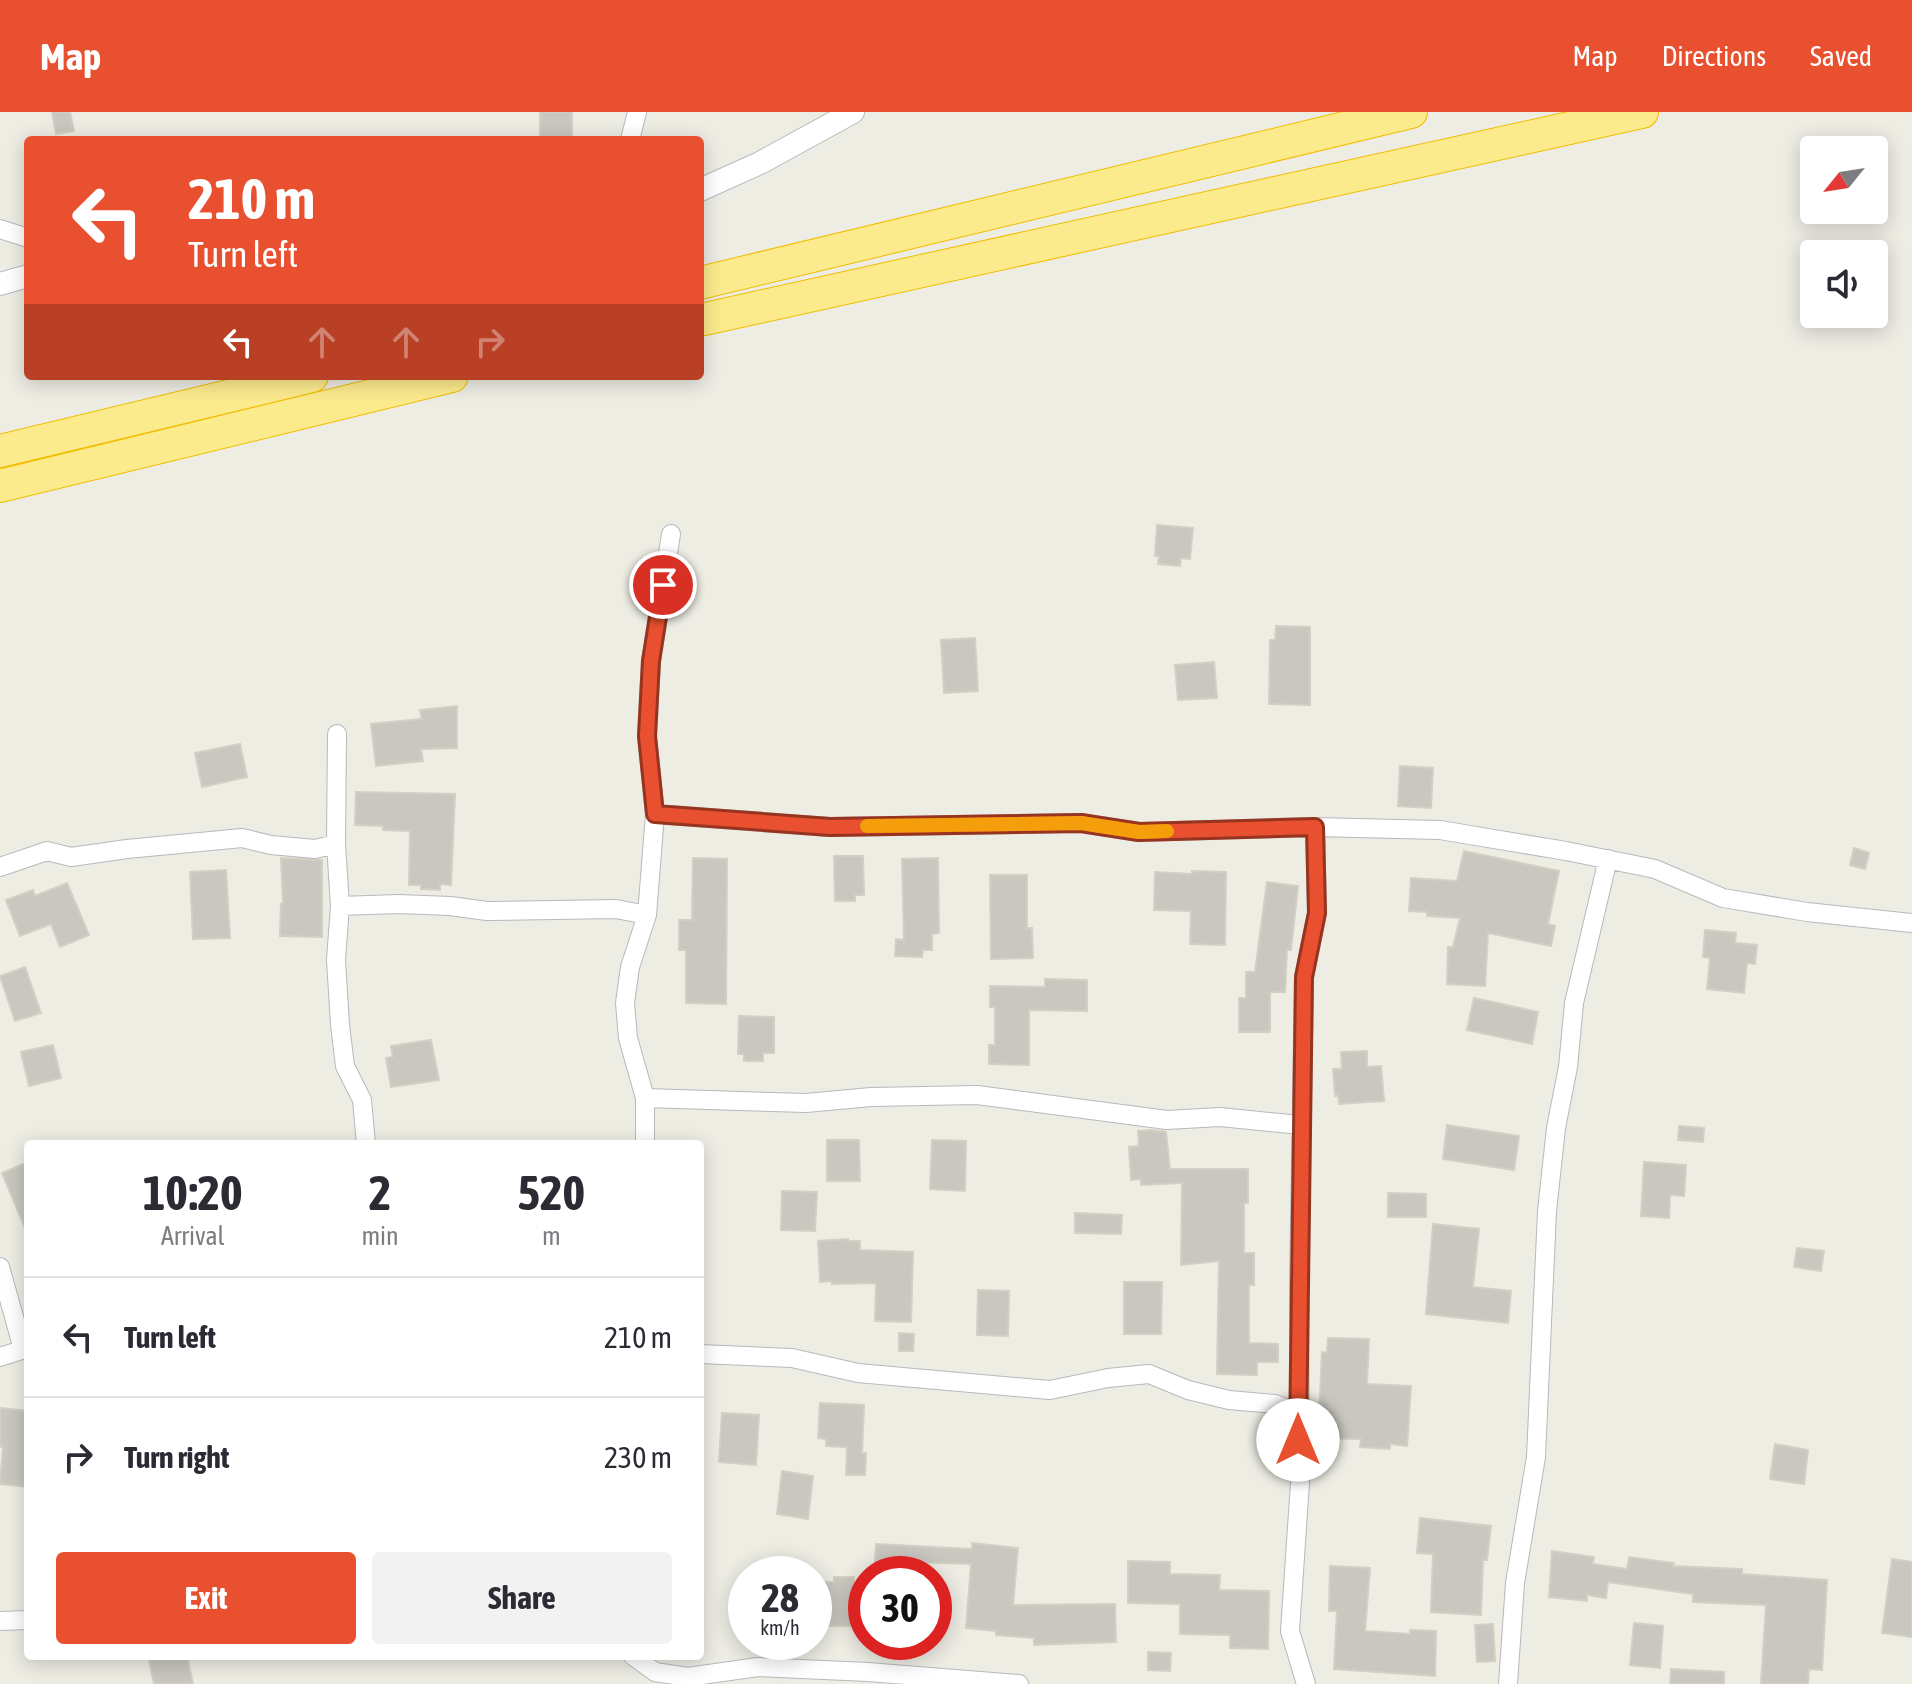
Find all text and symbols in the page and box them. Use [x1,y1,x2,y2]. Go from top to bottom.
text: Map [40,35,101,78]
text: Map [1573,40,1618,72]
text: Directions [1662,40,1766,72]
text: Saved [1810,40,1872,72]
north arrow [1800,136,1888,224]
map controls [1800,136,1888,328]
text: 210 m [188,167,315,231]
icon: left [56,168,160,272]
text: Turn left [188,233,298,275]
button: sound [1800,240,1888,328]
icon: left [216,320,260,364]
icon: ahead [300,320,344,364]
icon: ahead [384,320,428,364]
icon: right [468,320,512,364]
pin [629,551,697,619]
icon: arrive [641,563,685,607]
text: 10:20 [143,1165,243,1220]
text: 2 [369,1165,391,1220]
text: 520 [518,1165,585,1220]
text: Arrival [161,1221,224,1251]
text: min [361,1221,399,1251]
text: m [542,1221,561,1251]
icon: left [56,1315,100,1359]
text: Turn left [124,1320,216,1354]
text: 210 m [604,1320,672,1354]
position arrow [1256,1398,1340,1482]
icon: right [56,1435,100,1479]
text: Turn right [124,1440,230,1474]
text: 230 m [604,1440,672,1474]
button: Exit [56,1552,356,1644]
button: Share [372,1552,672,1644]
speed limit sign: 30 [848,1556,952,1660]
text: 28 [761,1575,799,1620]
text: km/h [760,1616,800,1639]

